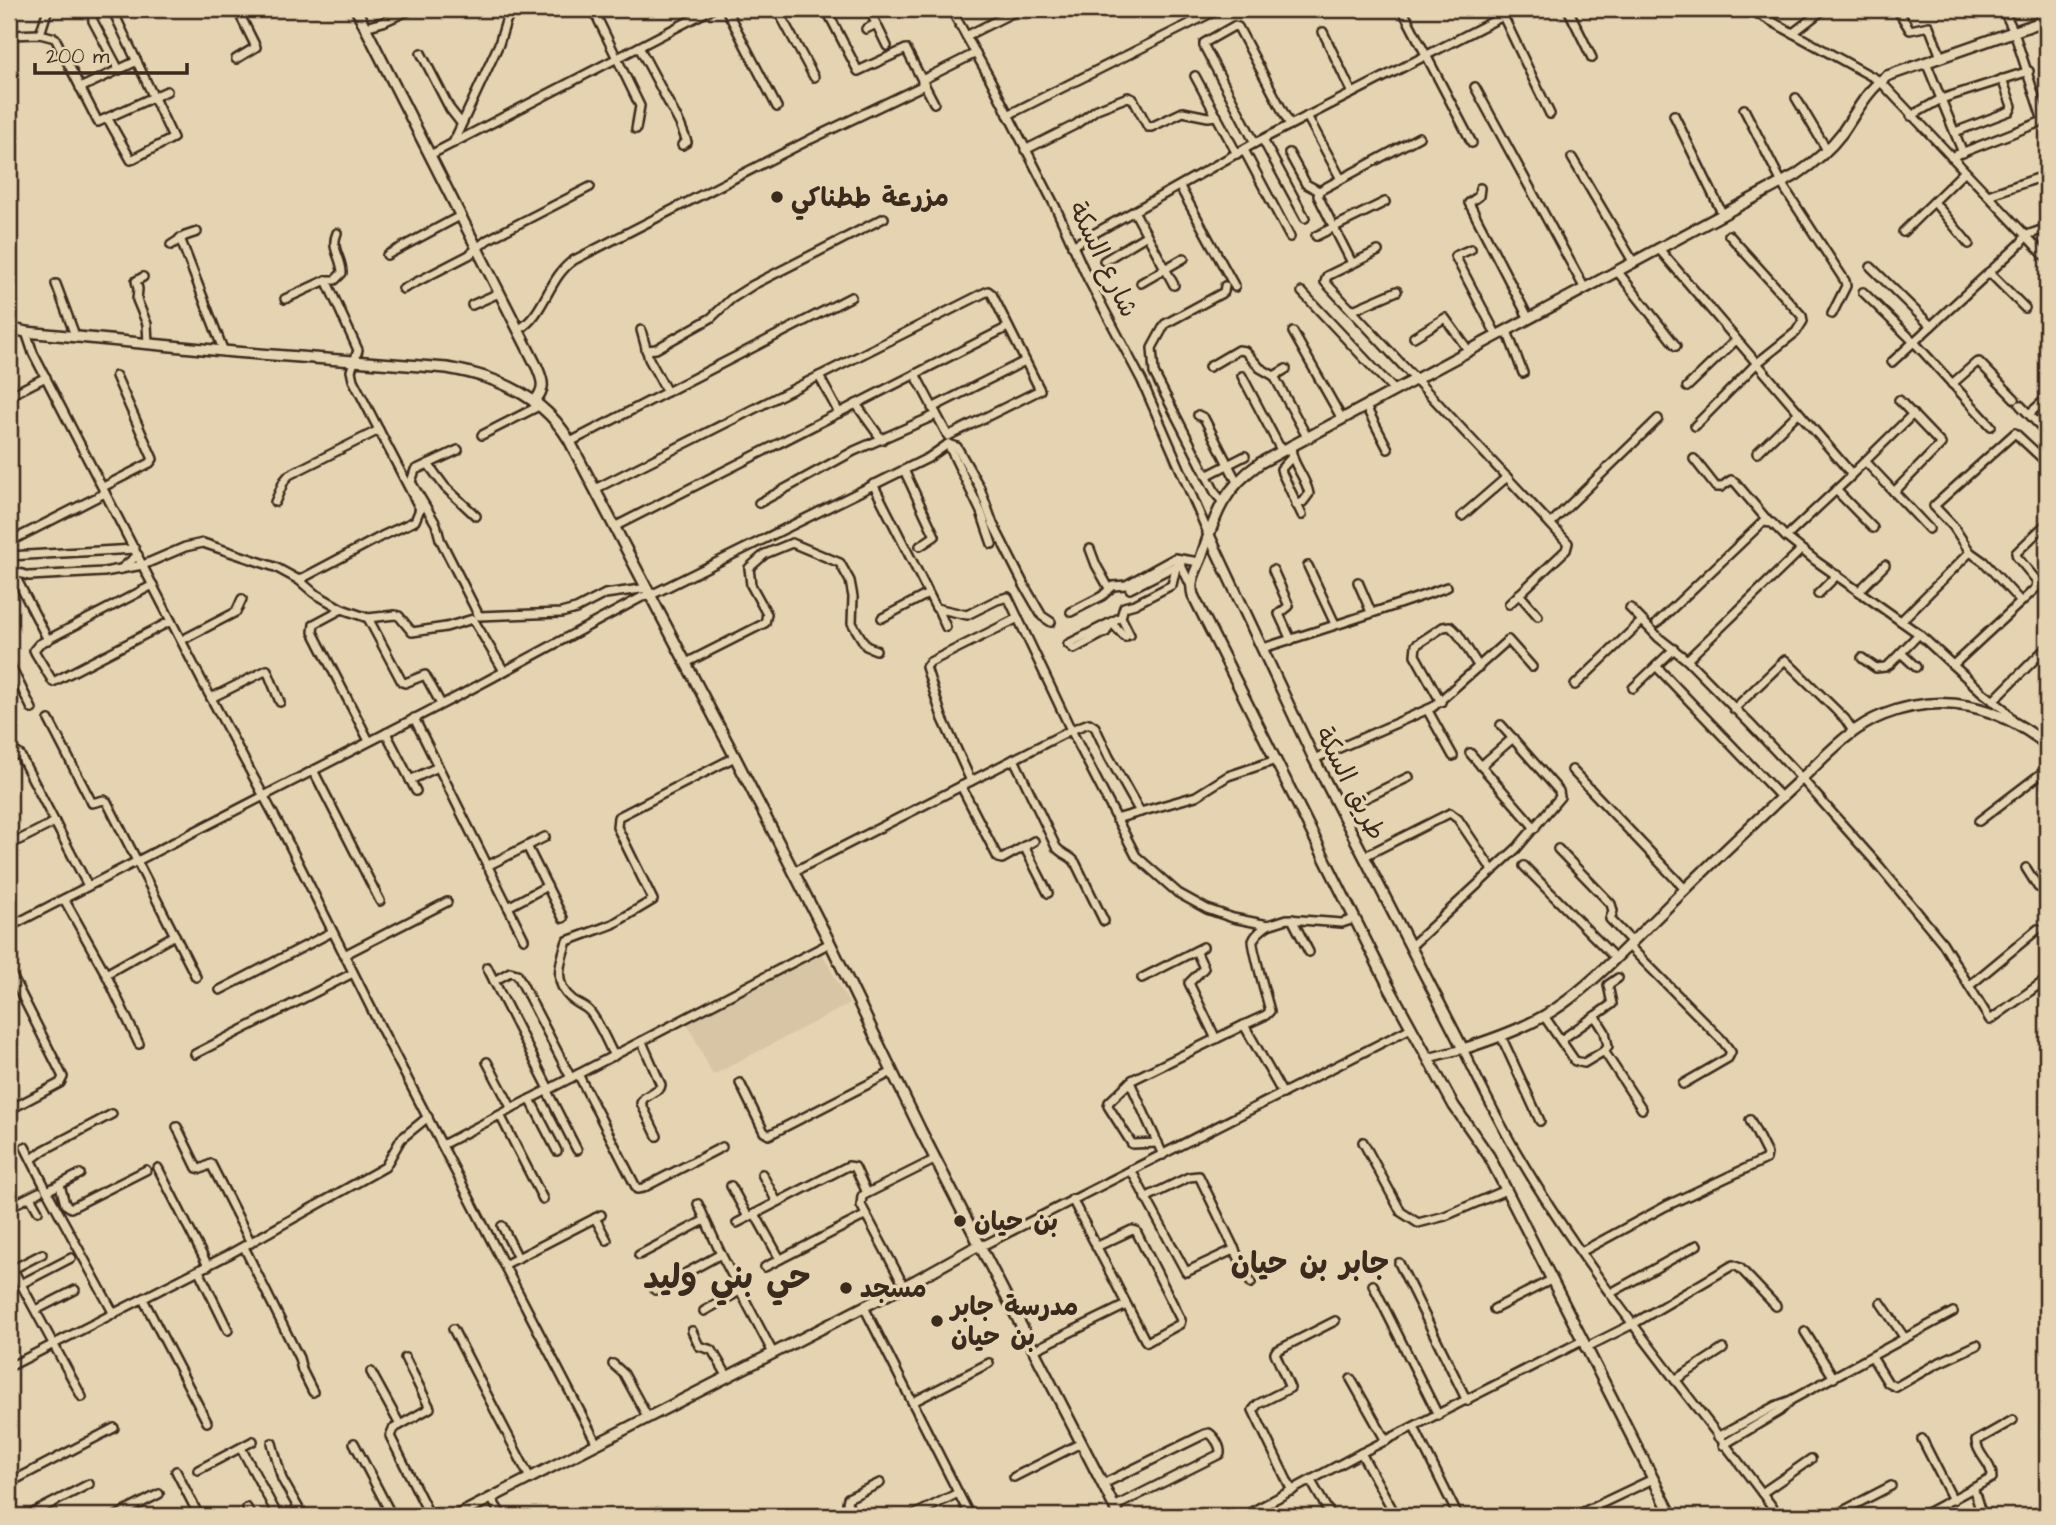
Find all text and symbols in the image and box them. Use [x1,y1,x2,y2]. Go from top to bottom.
scale bar [35,32,187,76]
text: 200 m [46,42,110,71]
place label: مزرعة ططناكي [791,180,949,221]
marker: مزرعة ططناكي [769,189,785,205]
street label: شارع السكة [1060,195,1147,323]
street label: طريق السكة [1306,720,1394,847]
place label: بن حيان [974,1204,1058,1240]
marker: بن حيان [952,1213,968,1229]
district label: جابر بن حيان [1231,1243,1389,1285]
district label: حي بني وليد [643,1255,811,1306]
place label: مسجد [860,1271,927,1307]
marker: مسجد [838,1280,854,1296]
place label: مدرسة جابر بن حيان [948,1289,1078,1355]
marker: مدرسة جابر بن حيان [929,1313,945,1329]

